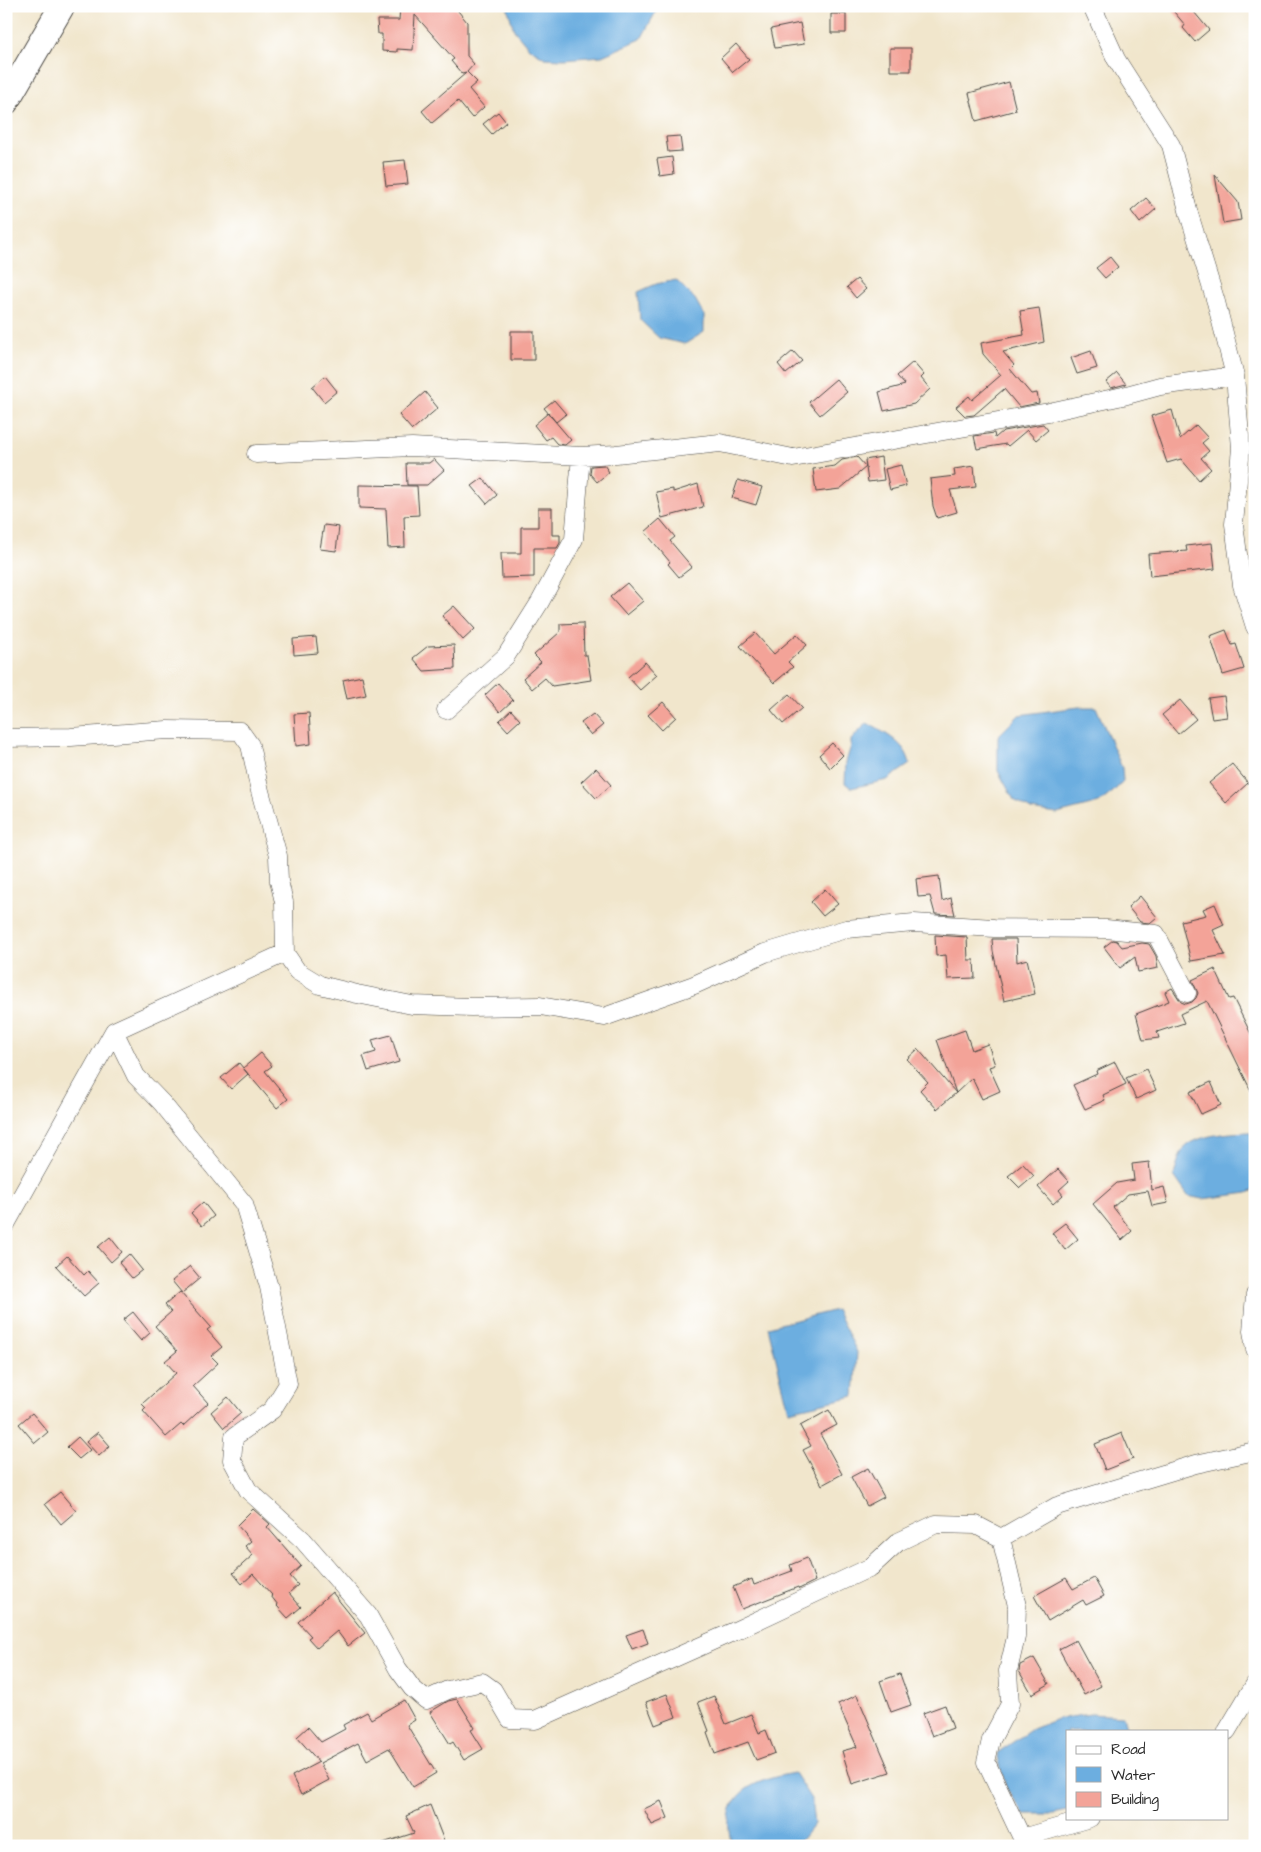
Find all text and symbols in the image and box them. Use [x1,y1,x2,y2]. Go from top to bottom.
legend [1066,1730,1228,1820]
text: Road [1111,1739,1146,1760]
text: Water [1111,1765,1155,1786]
text: Building [1111,1789,1159,1811]

